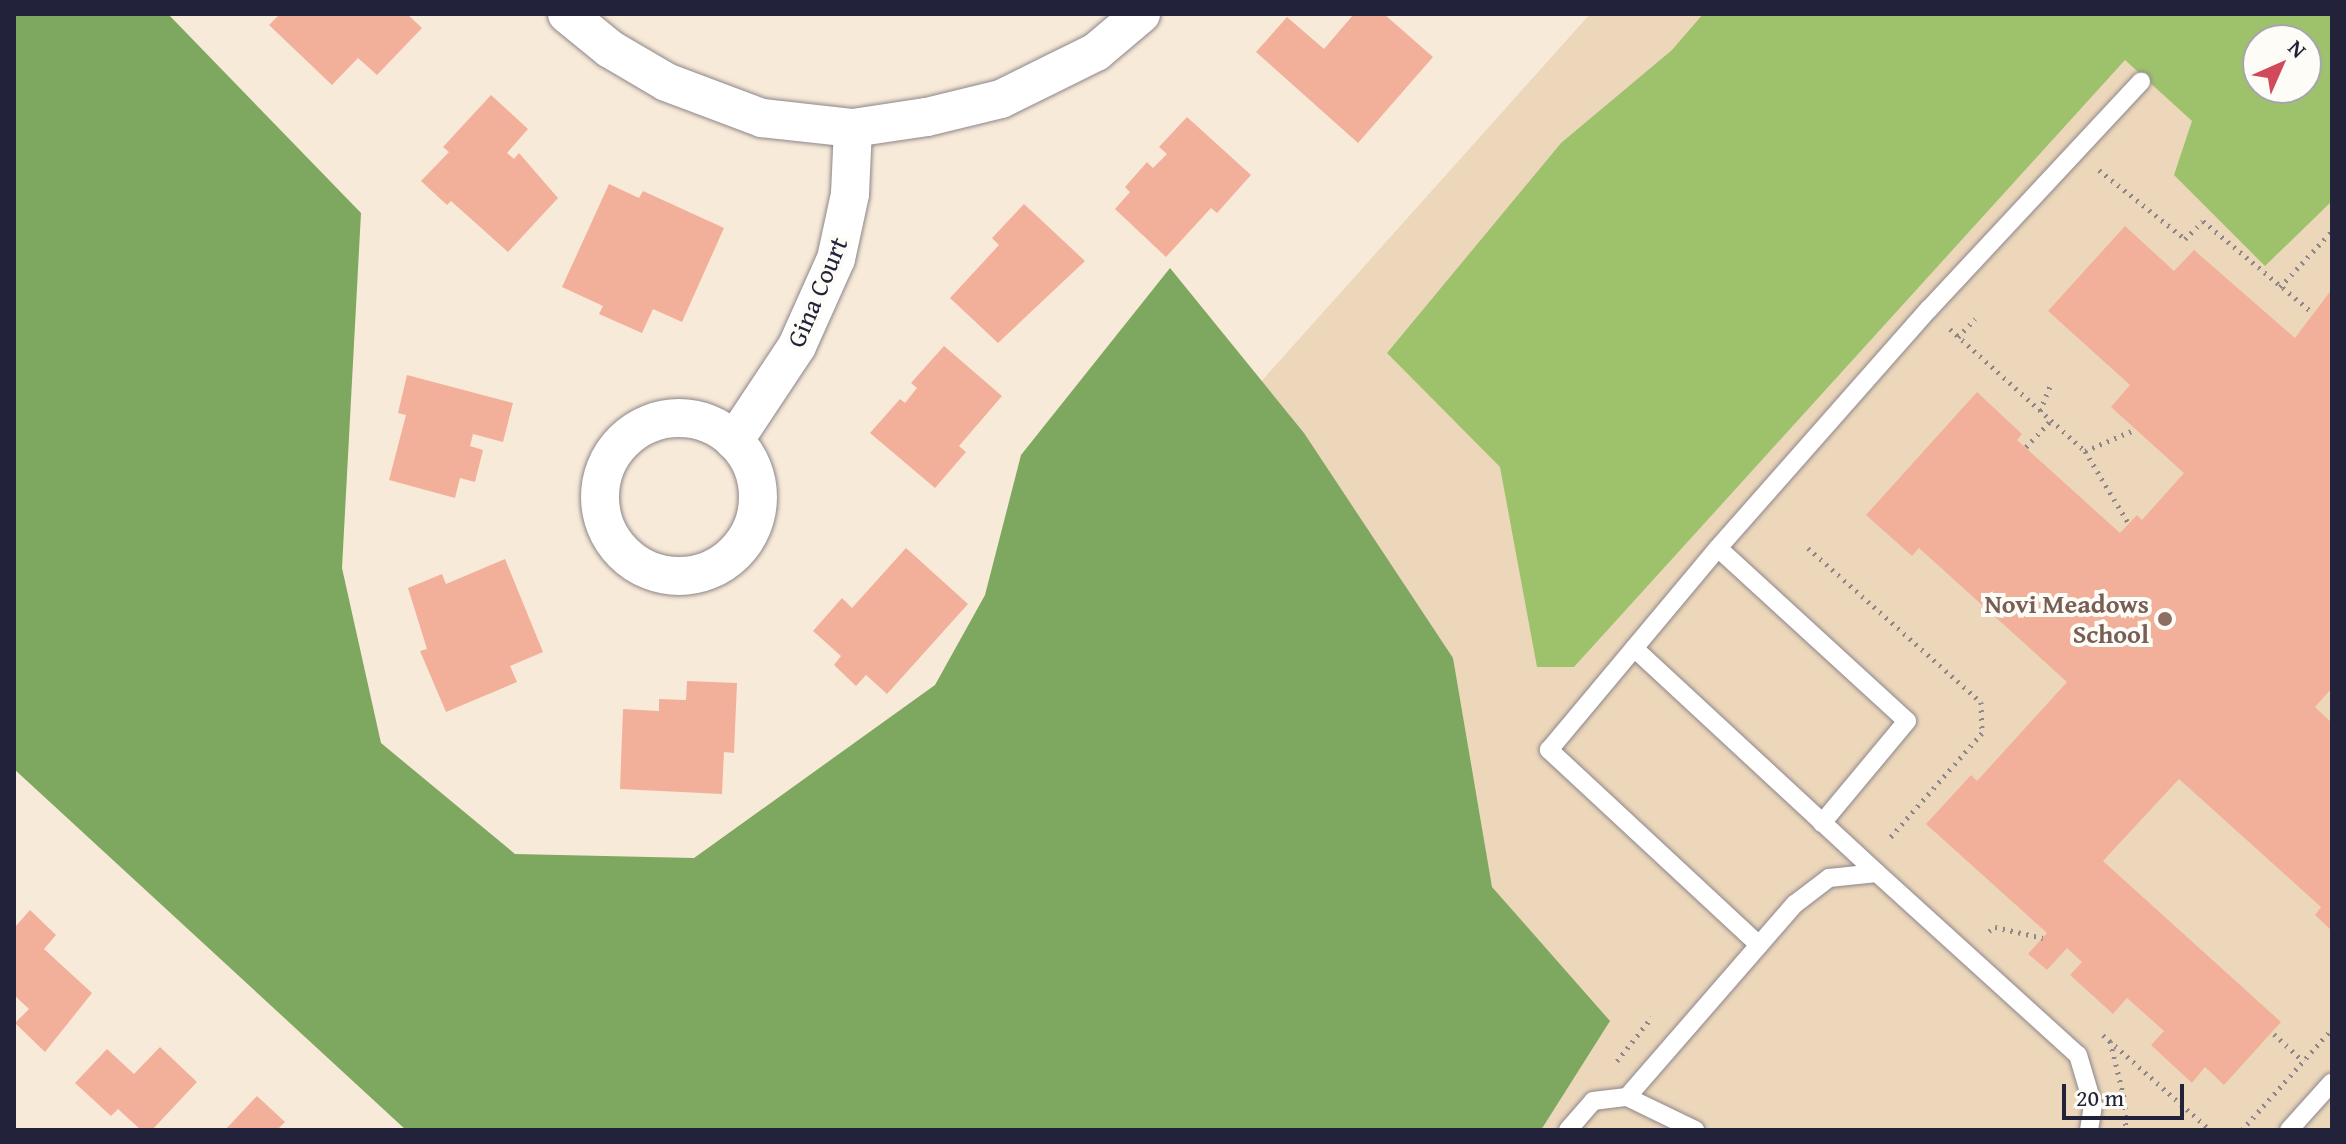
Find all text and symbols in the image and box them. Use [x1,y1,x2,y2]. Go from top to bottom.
north arrow [2242,24,2322,104]
text: N [2281,32,2314,65]
street label: Gina Court [780,232,854,352]
place label: Novi Meadows School [1984,588,2149,650]
marker: Novi Meadows School [2156,610,2174,628]
scale bar [2066,1068,2188,1118]
text: 20 m [2076,1080,2124,1115]

